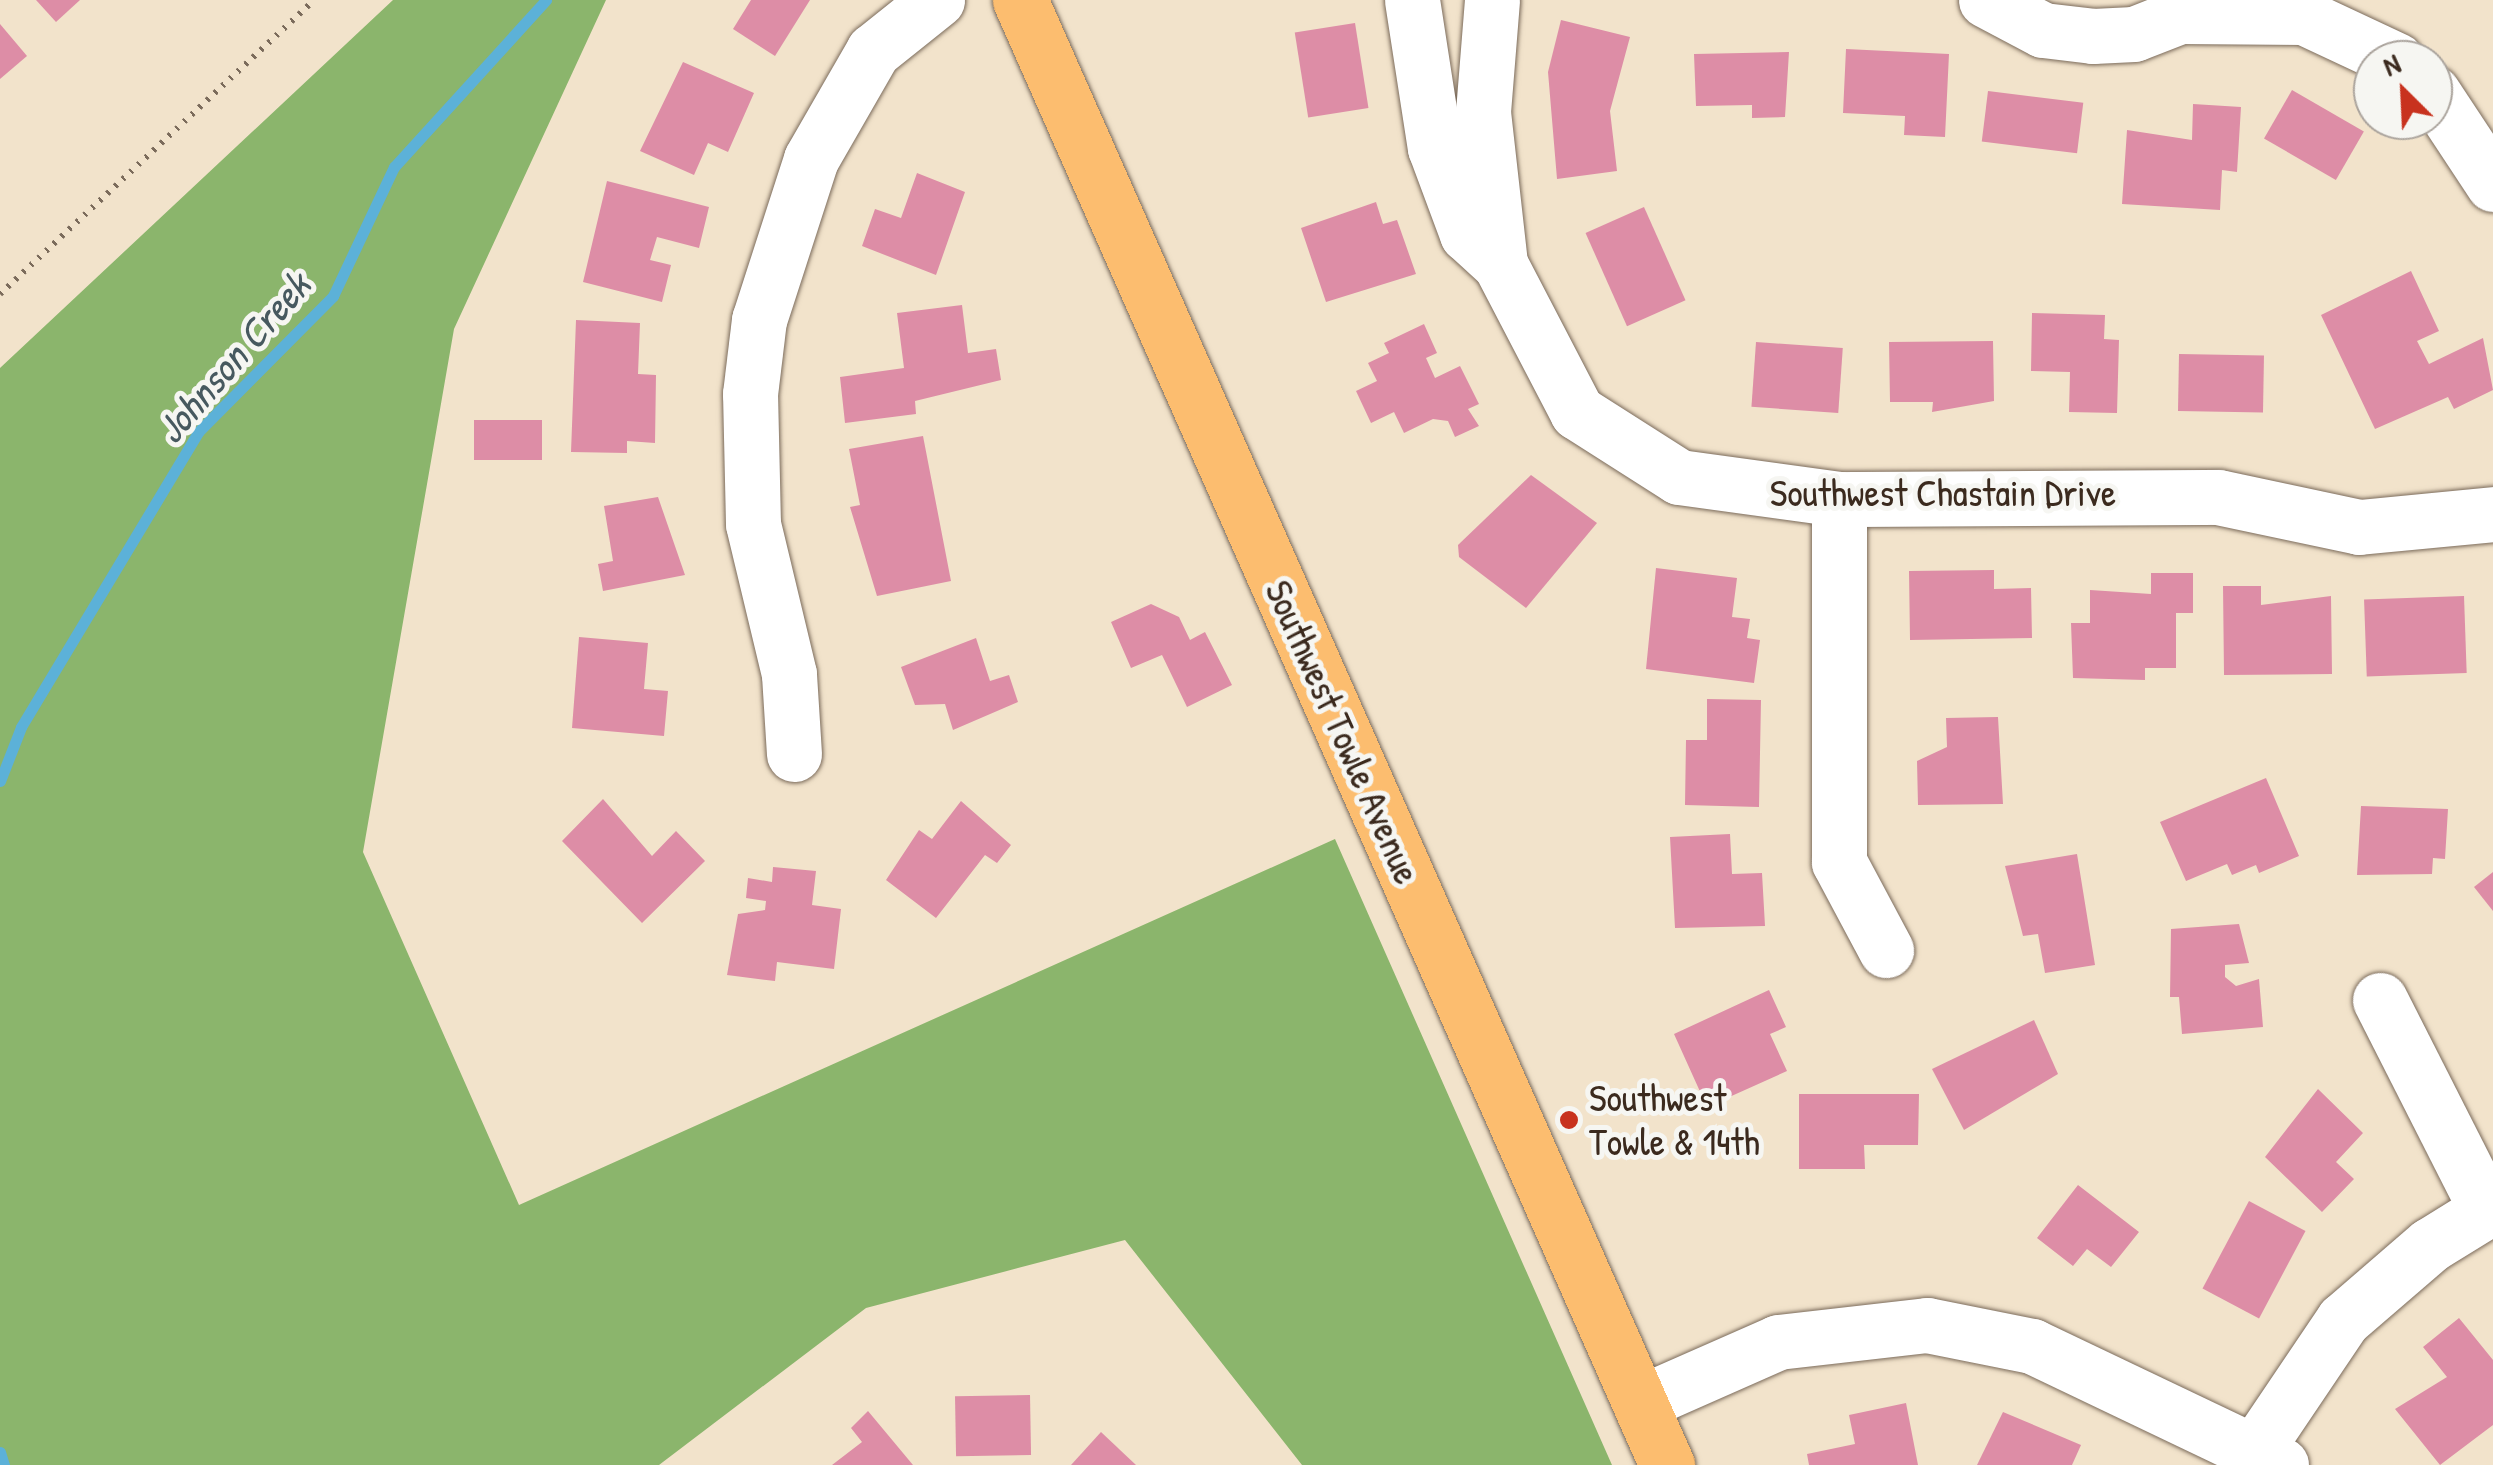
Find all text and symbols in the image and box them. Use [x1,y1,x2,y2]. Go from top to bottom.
north arrow [2353,40,2453,140]
text: N [2377,44,2406,85]
water label: Johnson Creek [145,262,319,452]
street label: Southwest Chastain Drive [1770,470,2116,516]
street label: Southwest Towle Avenue [1256,573,1430,891]
place label: Southwest Towle & 14th [1589,1075,1760,1164]
marker: Southwest Towle & 14th [1558,1109,1580,1131]

